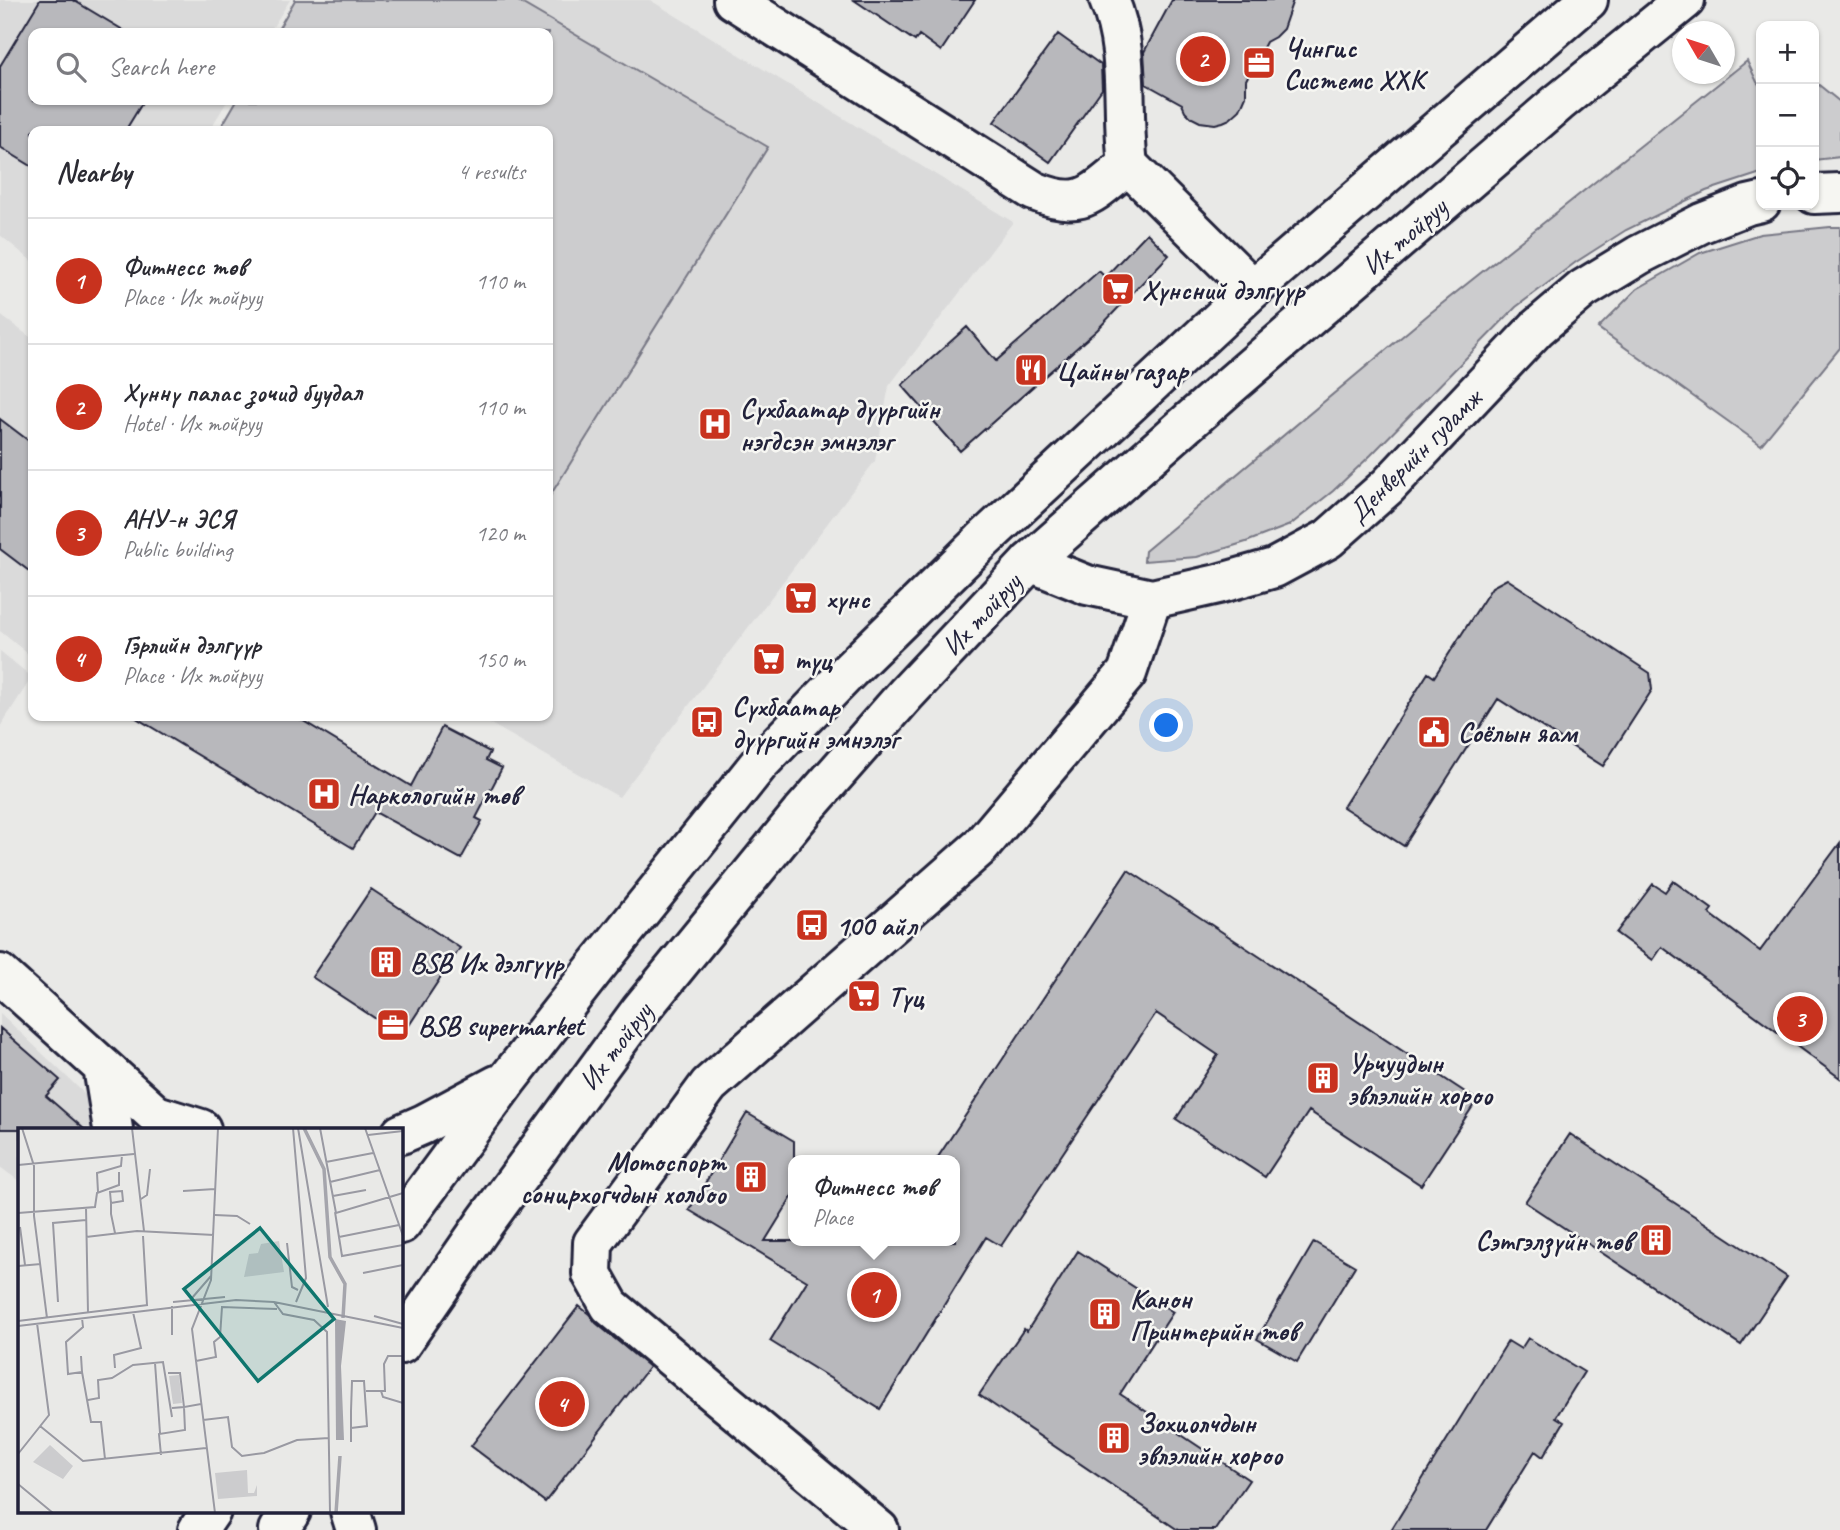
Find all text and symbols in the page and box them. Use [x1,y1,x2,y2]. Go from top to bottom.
north arrow [1672,21,1735,84]
map controls [1756,21,1819,210]
button: + [1756,21,1819,84]
search box [28,28,553,105]
place label: Чингис Системс ХХК [1284,30,1429,97]
pin: 2 [1180,33,1226,85]
office icon: Чингис Системс ХХК [1240,44,1278,82]
icon: search [52,48,90,86]
text: Search here [108,50,214,83]
button: − [1756,84,1819,147]
button: locate [1756,147,1819,210]
text: Nearby [56,153,132,191]
text: 4 results [458,157,525,186]
street label: Их тойруу [1355,188,1456,283]
text: Фитнесс төв [123,250,246,283]
text: 1 [74,267,84,296]
text: 110 m [476,267,525,296]
supermarket icon: Хүнсний дэлгүүр [1099,270,1137,308]
place label: Хүнсний дэлгүүр [1142,272,1306,307]
text: Place · Их тойруу [123,283,262,312]
restaurant icon: Цайны газар [1012,351,1050,389]
place label: Цайны газар [1056,353,1190,389]
text: Хүннү палас зочид буудал [123,376,362,409]
street label: Денверийн гудамж [1340,379,1491,530]
place label: Сүхбаатар дүүргийн нэгдсэн эмнэлэг [740,391,941,458]
text: 2 [74,393,84,422]
text: 110 m [476,393,525,422]
hospital icon: Сүхбаатар дүүргийн нэгдсэн эмнэлэг [696,405,734,443]
text: Hotel · Их тойруу [123,409,262,438]
text: АНУ-н ЭСЯ [123,502,235,535]
text: 3 [74,519,84,548]
text: 120 m [476,519,525,548]
text: Public building [123,535,232,564]
street label: Их тойруу [934,564,1030,663]
supermarket icon: хүнс [782,579,820,617]
place label: хүнс [826,581,871,616]
text: Гэрлийн дэлгүүр [123,628,261,661]
supermarket icon: түц [750,640,788,678]
place label: түц [794,642,834,677]
text: 4 [74,645,84,674]
text: 150 m [476,645,525,674]
text: Place · Их тойруу [123,661,262,690]
place label: Сүхбаатар дүүргийн эмнэлэг [732,689,902,756]
bus stop icon: Сүхбаатар дүүргийн эмнэлэг [688,703,726,741]
your location [1149,708,1183,742]
public building icon: Соёлын яам [1415,713,1453,751]
place label: Соёлын яам [1458,715,1579,750]
hospital icon: Наркологийн төв [305,775,343,813]
place label: Наркологийн төв [348,777,525,812]
bus stop icon: 100 айл [793,906,831,944]
place label: 100 айл [836,908,919,943]
building icon: BSB Их дэлгүүр [367,943,405,981]
place label: BSB Их дэлгүүр [410,945,566,980]
supermarket icon: Түц [845,977,883,1015]
place label: Түц [888,979,925,1014]
street label: Их тойруу [571,993,661,1097]
pin: 3 [1777,993,1823,1045]
office icon: BSB supermarket [374,1006,412,1044]
place label: BSB supermarket [418,1008,586,1043]
place label: Урчуудын эвлэлийн хороо [1348,1045,1494,1112]
building icon: Урчуудын эвлэлийн хороо [1304,1059,1342,1097]
inset map [18,1128,402,1512]
place label: Mотоспорт сонирхогчдын холбоо [521,1144,728,1211]
popup [788,1155,960,1246]
building icon: Mотоспорт сонирхогчдын холбоо [732,1158,770,1196]
text: Фитнесс төв [812,1170,936,1203]
text: Place [812,1203,853,1232]
building icon: Сэтгэлзүйн төв [1637,1221,1675,1259]
place label: Сэтгэлзүйн төв [1476,1223,1638,1259]
pin: 1 [851,1269,897,1321]
place label: Канон Принтерийн төв [1130,1281,1304,1348]
building icon: Канон Принтерийн төв [1086,1295,1124,1333]
pin: 4 [539,1378,585,1430]
place label: Зохиолчдын эвлэлийн хороо [1138,1405,1284,1472]
building icon: Зохиолчдын эвлэлийн хороо [1095,1419,1133,1457]

